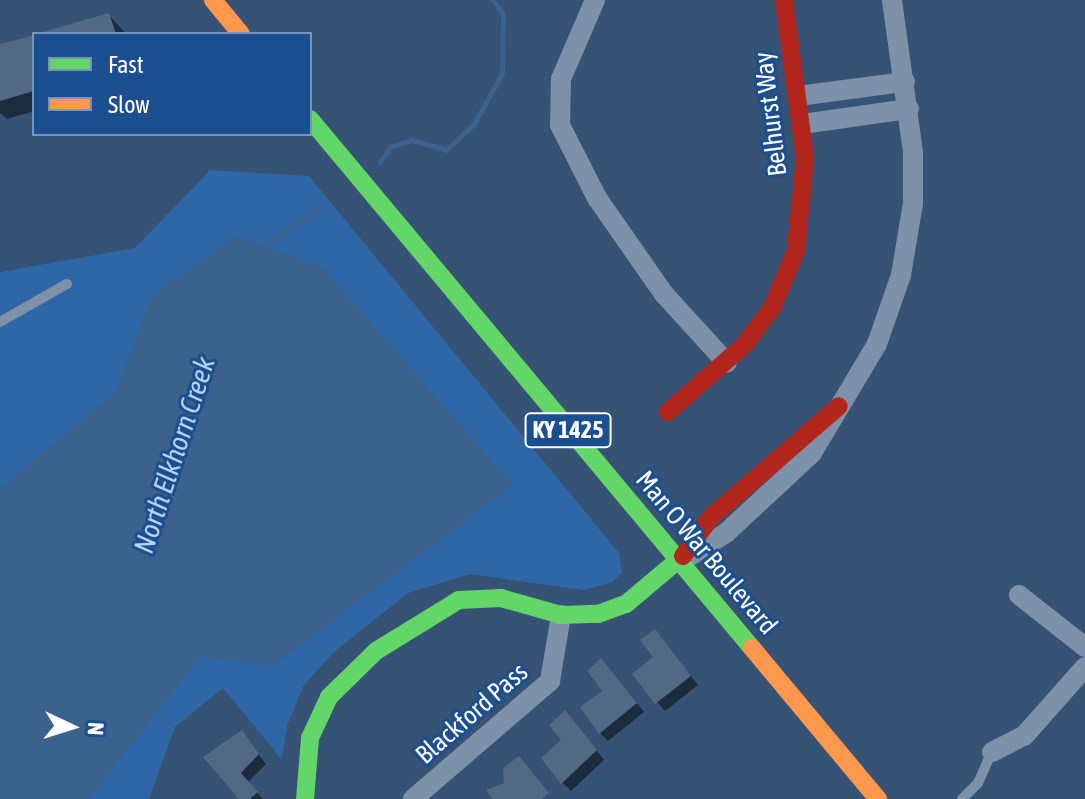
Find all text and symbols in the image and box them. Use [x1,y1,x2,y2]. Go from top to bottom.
legend [32,32,312,136]
street label: Belhurst Way [748,50,794,178]
text: Fast [108,51,144,78]
text: Slow [108,91,150,118]
water label: North Elkhorn Creek [126,353,222,557]
road number: KY 1425 [524,410,612,450]
street label: Man O War Boulevard [629,465,783,641]
street label: Blackford Pass [410,657,534,771]
north arrow [32,687,112,767]
text: N [83,721,109,736]

